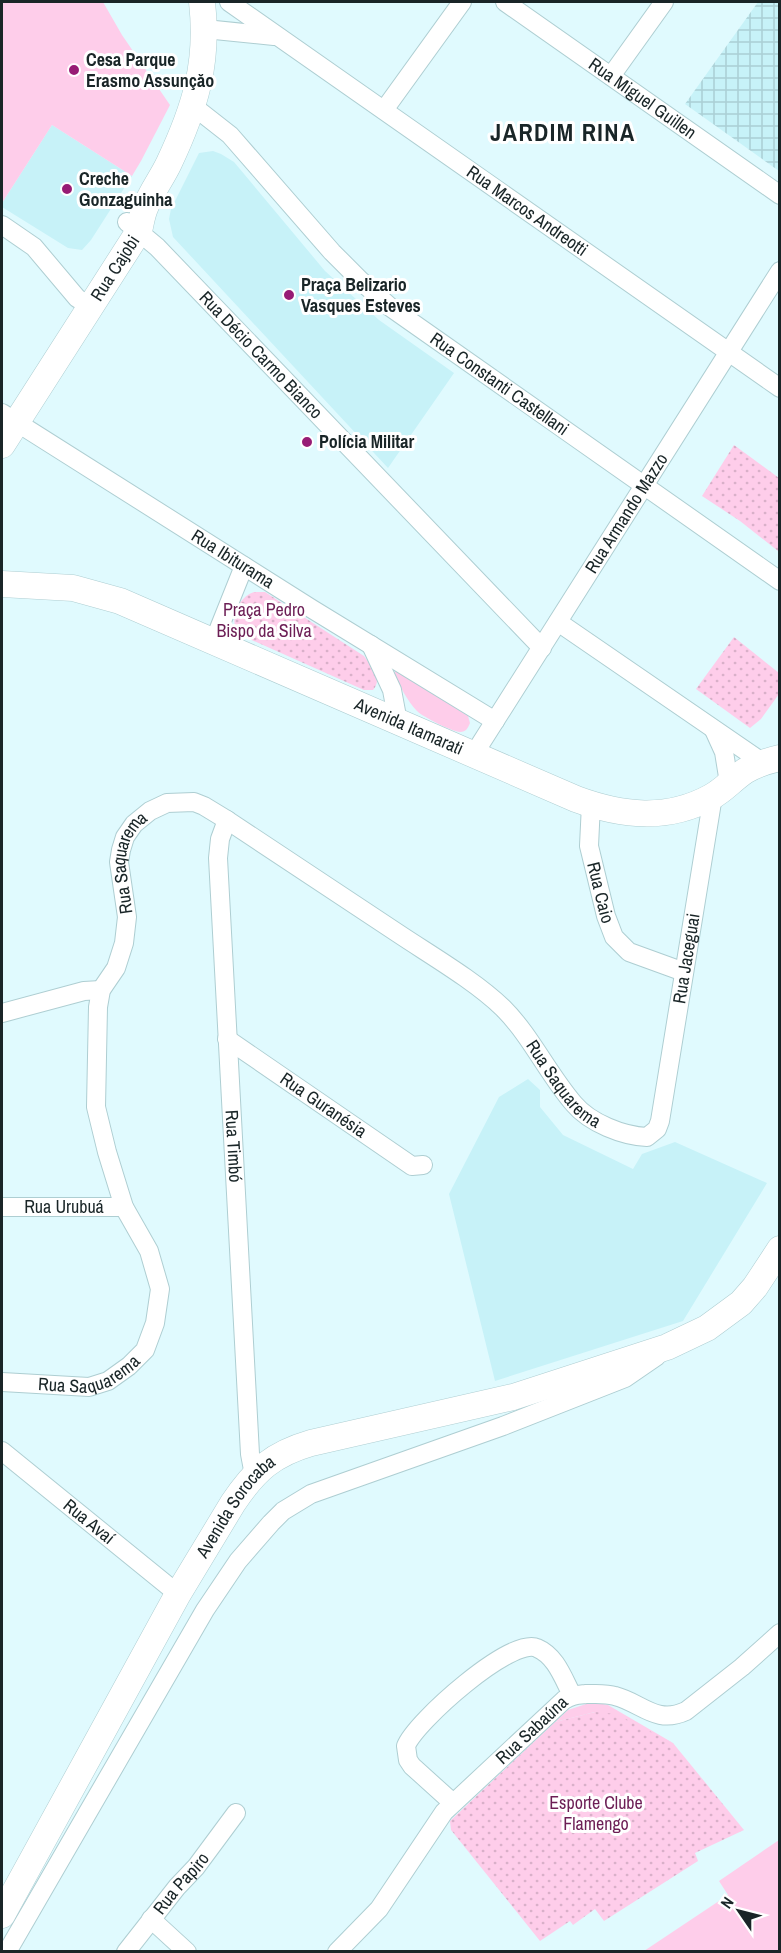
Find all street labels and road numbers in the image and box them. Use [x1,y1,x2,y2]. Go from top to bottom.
street label: Rua Miguel Guillen [584,52,702,145]
street label: Rua Marcos Andreotti [462,159,593,262]
street label: Rua Cajobi [84,230,145,306]
street label: Rua Décio Carmo Bianco [194,285,329,424]
street label: Rua Constanti Castellani [425,326,574,441]
street label: Rua Armando Mazzo [579,448,674,578]
street label: Rua Ibiturama [187,523,279,594]
street label: Avenida Itamarati [350,691,468,761]
street label: Rua Saquarema [106,805,152,916]
street label: Rua Caio [581,859,621,927]
street label: Rua Jaceguai [666,911,706,1005]
street label: Rua Saquarema [520,1035,605,1134]
street label: Rua Guranésia [275,1066,372,1143]
street label: Rua Timbó [220,1109,248,1183]
street label: Rua Urubuá [24,1194,104,1219]
street label: Rua Saquarema [37,1349,145,1399]
street label: Avenida Sorocaba [189,1449,280,1563]
street label: Rua Avaí [58,1493,121,1550]
street label: Rua Sabaúna [490,1690,573,1770]
street label: Rua Papiro [147,1847,215,1920]

